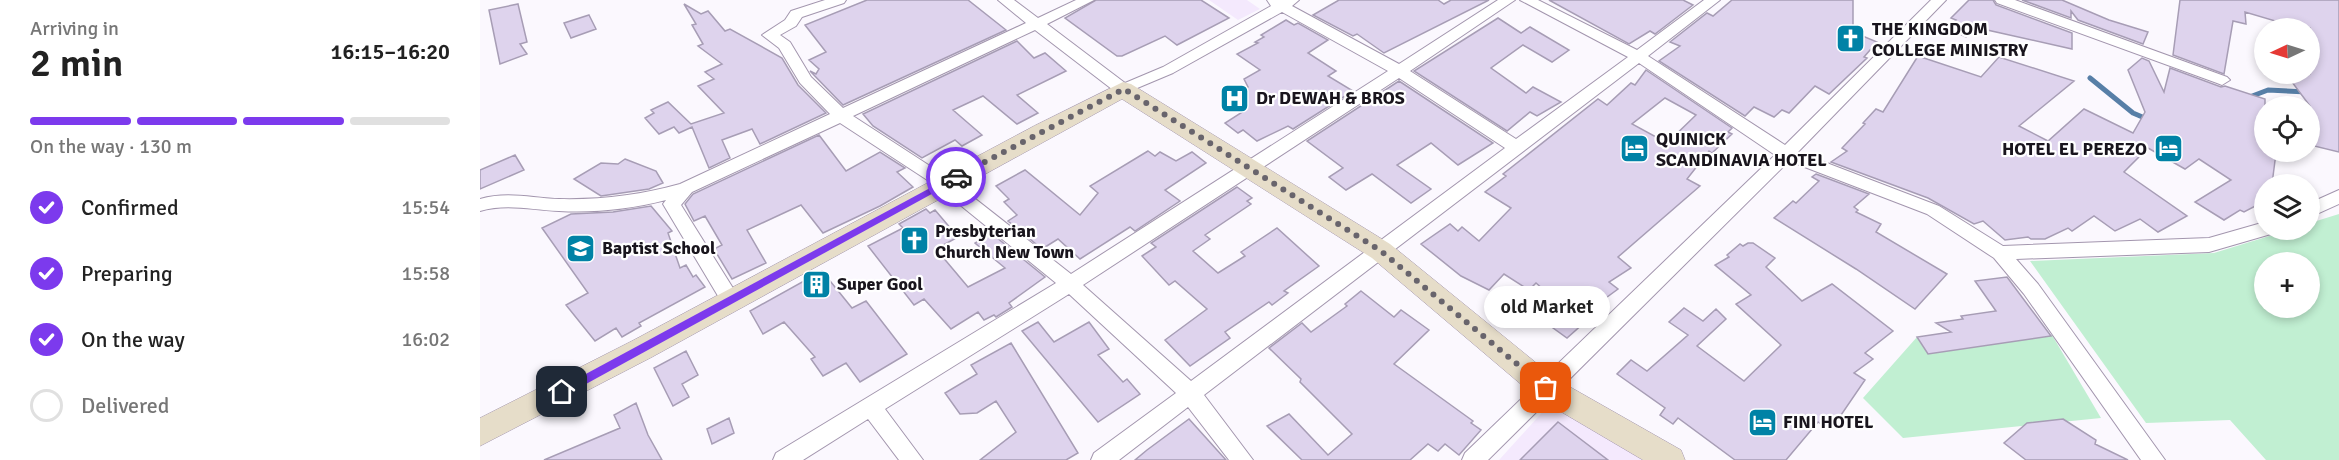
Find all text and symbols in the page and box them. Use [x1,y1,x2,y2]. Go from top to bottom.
text: Arriving in [30,16,119,41]
place label: THE KINGDOM COLLEGE MINISTRY [1872,18,2028,61]
north arrow [2254,18,2320,84]
map controls [2254,18,2320,318]
church icon: THE KINGDOM COLLEGE MINISTRY [1835,23,1867,55]
text: 16:15–16:20 [331,38,450,65]
text: 2 min [30,39,123,87]
hospital icon: Dr DEWAH & BROS [1219,82,1251,114]
place label: Dr DEWAH & BROS [1256,87,1405,109]
button: locate [2254,96,2320,162]
place label: QUINICK SCANDINAVIA HOTEL [1656,128,1827,171]
hotel icon: QUINICK SCANDINAVIA HOTEL [1619,133,1651,165]
hotel icon: HOTEL EL PEREZO [2152,133,2184,165]
text: On the way · 130 m [30,134,192,159]
place label: HOTEL EL PEREZO [2002,138,2147,160]
courier [926,147,986,207]
icon: car [940,161,973,194]
button: layers [2254,174,2320,240]
icon: check [30,191,63,224]
text: Confirmed [81,194,179,221]
text: 15:54 [401,195,450,220]
place label: Presbyterian Church New Town [935,220,1074,263]
church icon: Presbyterian Church New Town [898,225,930,257]
school or university icon: Baptist School [565,232,597,264]
place label: Baptist School [602,237,716,259]
button: + [2254,252,2320,318]
icon: check [30,257,63,290]
text: Preparing [81,260,173,287]
text: 15:58 [401,261,450,286]
building icon: Super Gool [800,268,832,300]
place label: Super Gool [837,273,923,295]
callout: old Market [1483,286,1609,328]
text: old Market [1501,294,1593,319]
icon: check [30,323,63,356]
text: On the way [81,326,185,353]
text: 16:02 [401,327,450,352]
pin [1520,362,1571,413]
pin [536,366,587,417]
icon: bag [1529,371,1562,404]
icon: home [545,375,578,408]
text: Delivered [81,392,169,419]
hotel icon: FINI HOTEL [1746,406,1778,438]
place label: FINI HOTEL [1783,411,1874,433]

